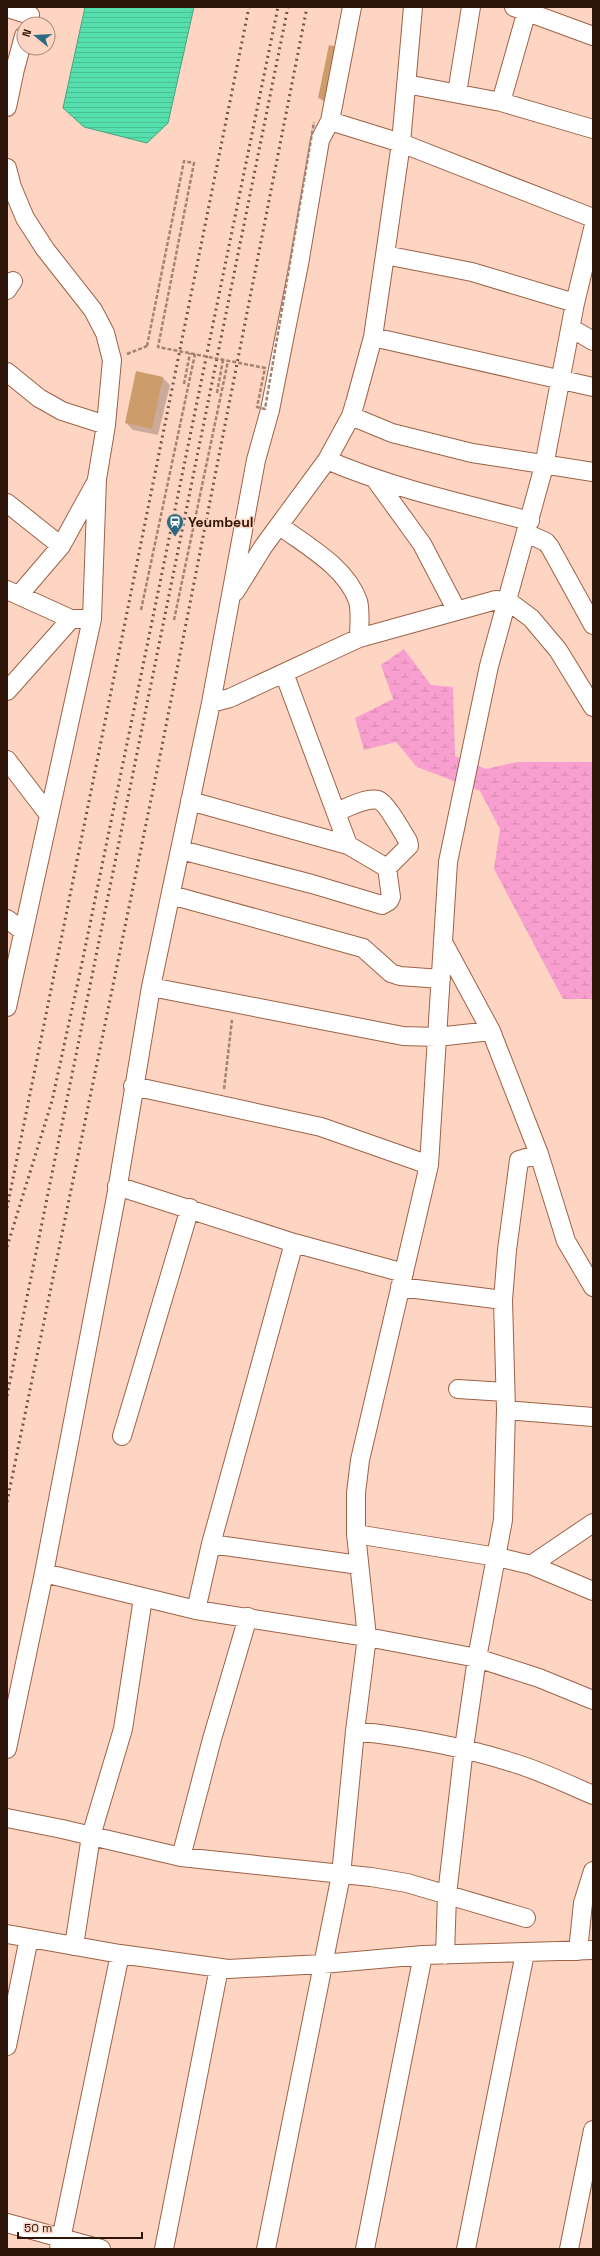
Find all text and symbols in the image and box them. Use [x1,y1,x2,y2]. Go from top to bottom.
north arrow [16,16,56,56]
text: N [19,27,34,39]
station icon: Yeumbeul [165,512,185,537]
place label: Yeumbeul [188,513,254,531]
scale bar [18,2214,142,2240]
text: 50 m [24,2220,52,2236]

